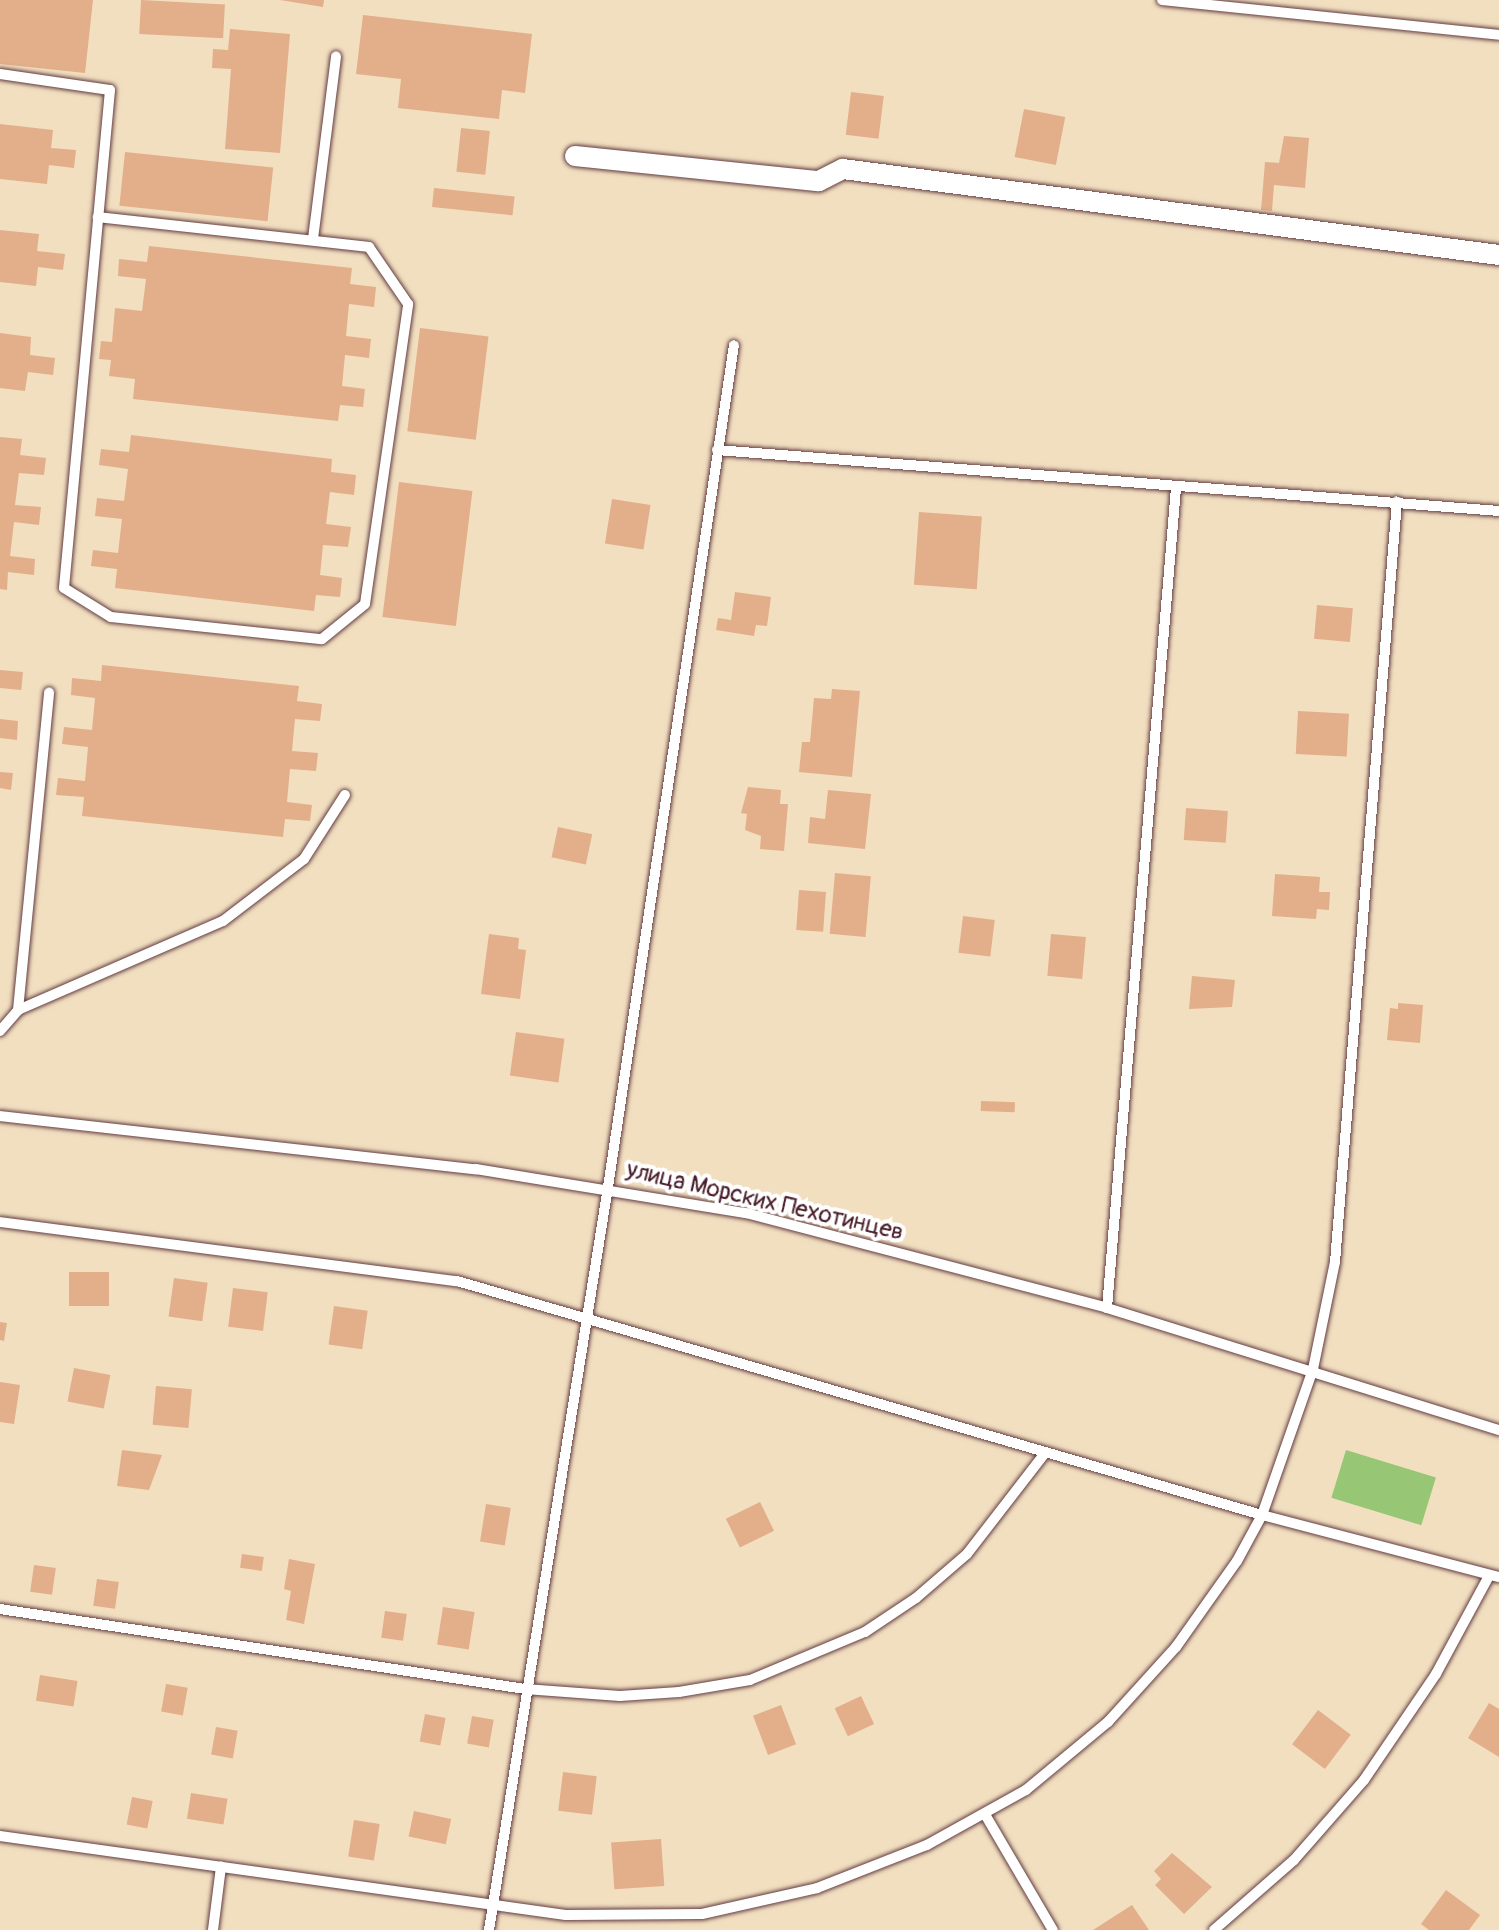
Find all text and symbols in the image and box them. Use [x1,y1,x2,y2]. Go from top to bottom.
street label: улица Морских Пехотинцев [624,1155,906,1247]

